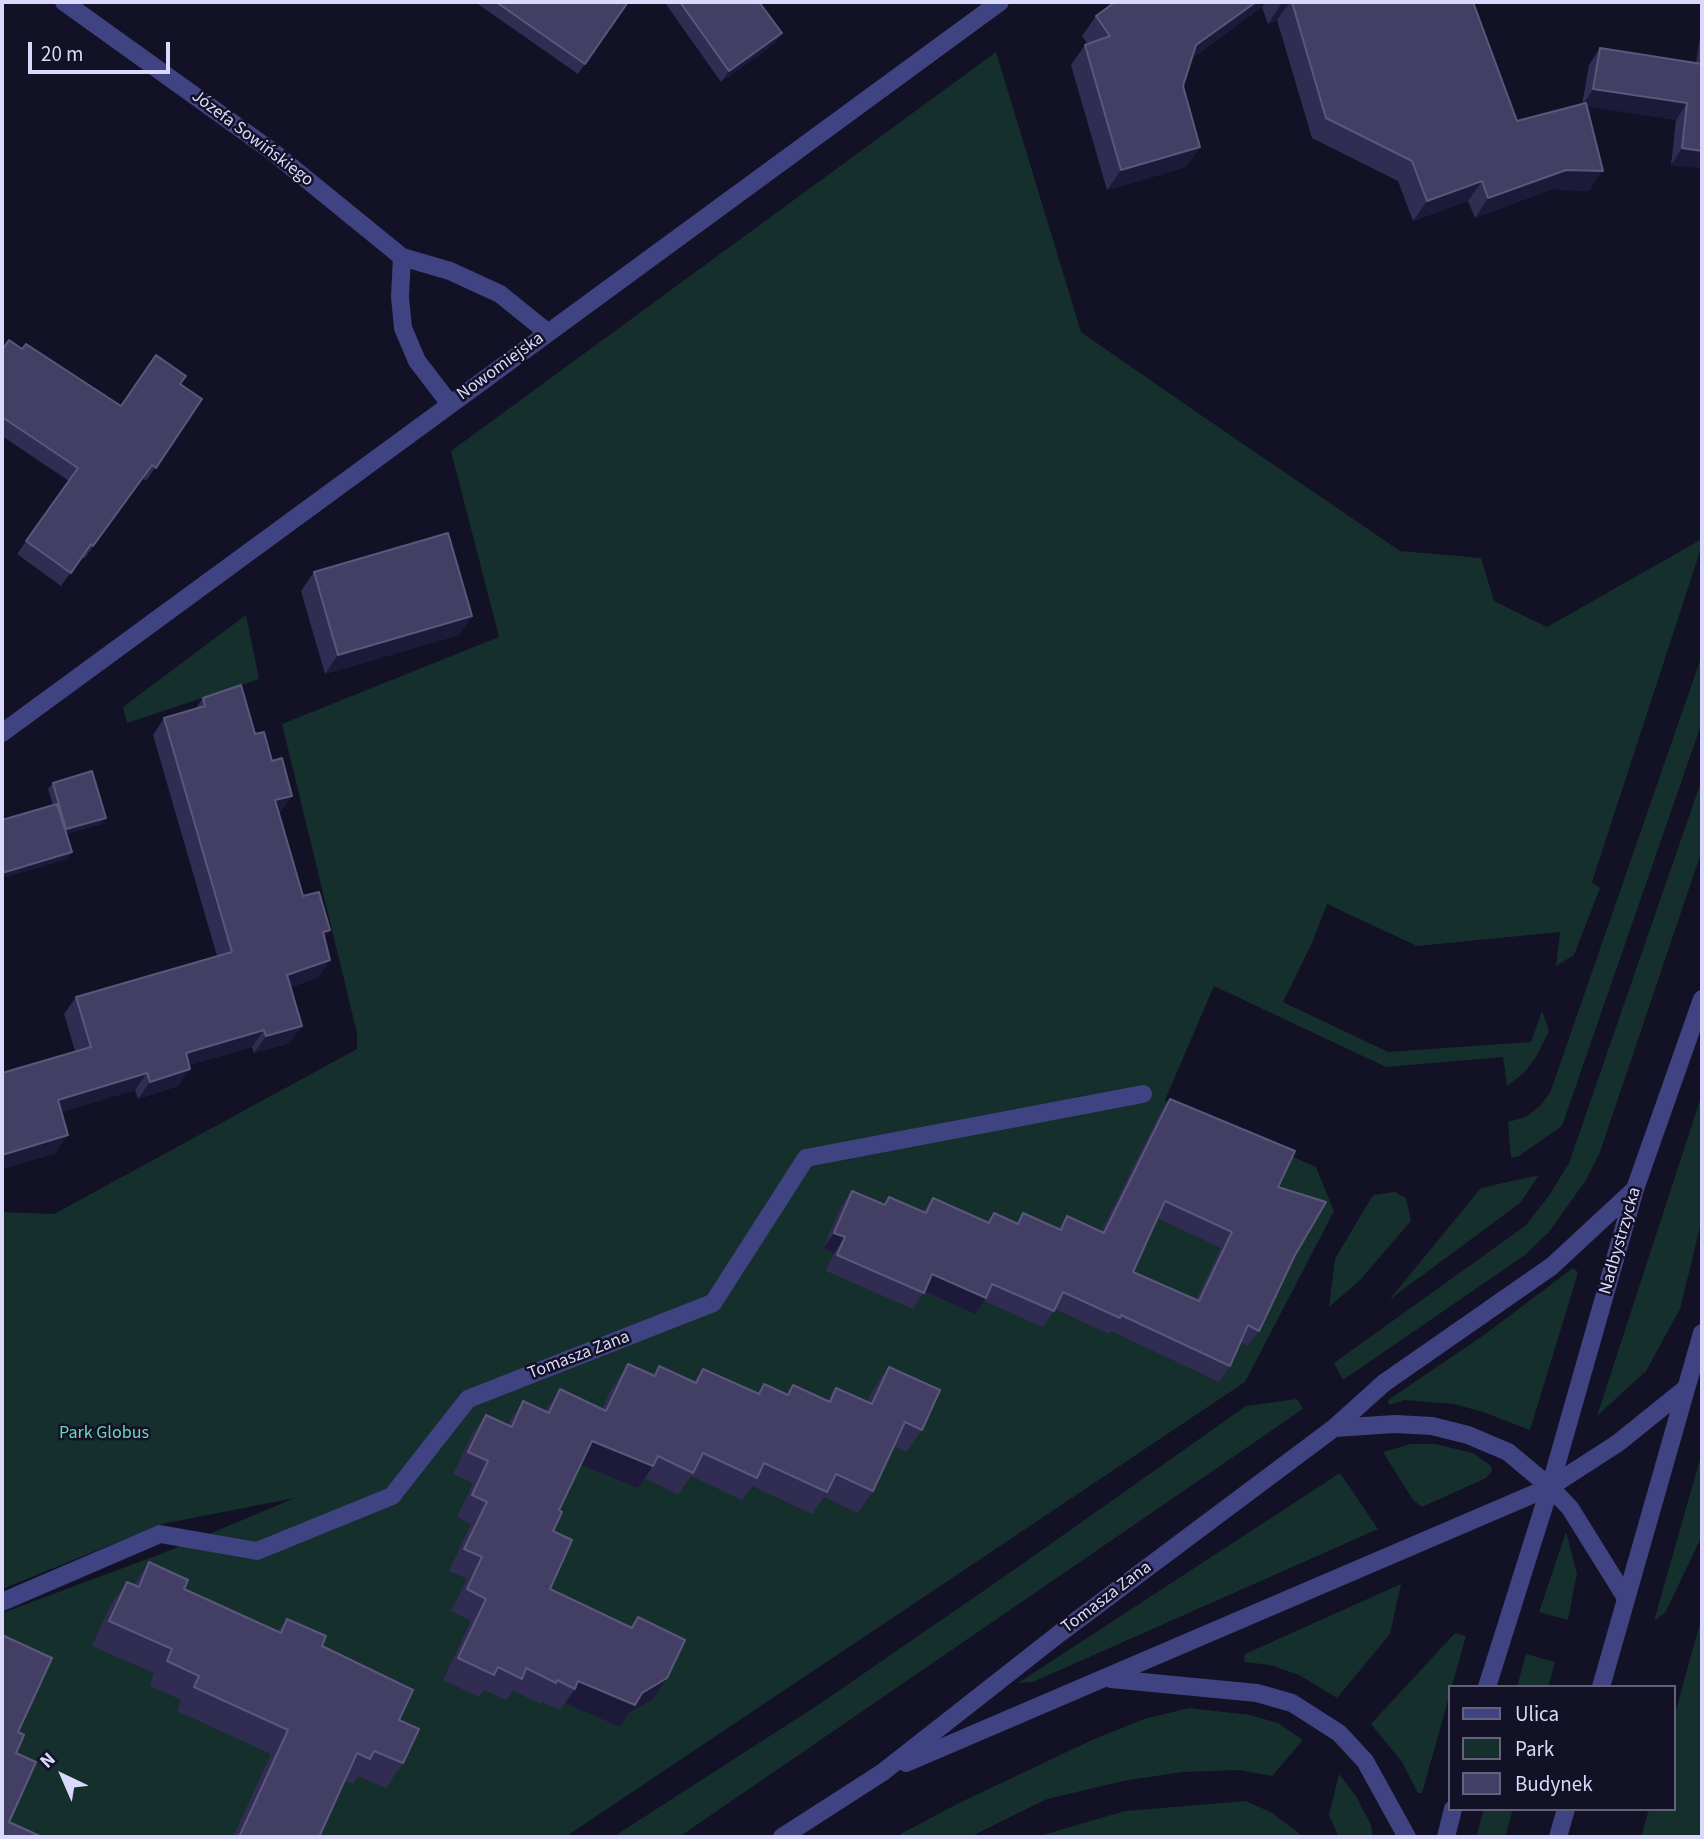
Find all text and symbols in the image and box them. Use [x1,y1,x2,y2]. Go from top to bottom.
scale bar [32,28,173,72]
text: 20 m [41,39,83,69]
street label: Józefa Sowińskiego [187,86,317,192]
street label: Nowomiejska [453,328,549,406]
street label: Nadbystrzycka [1595,1185,1647,1297]
street label: Tomasza Zana [525,1327,633,1385]
park label: Park Globus [59,1423,149,1445]
street label: Tomasza Zana [1058,1557,1156,1639]
legend [1448,1685,1676,1811]
text: Ulica [1515,1699,1559,1729]
text: Park [1515,1734,1554,1764]
north arrow [28,1741,98,1811]
text: N [34,1746,62,1775]
text: Budynek [1515,1769,1593,1799]

